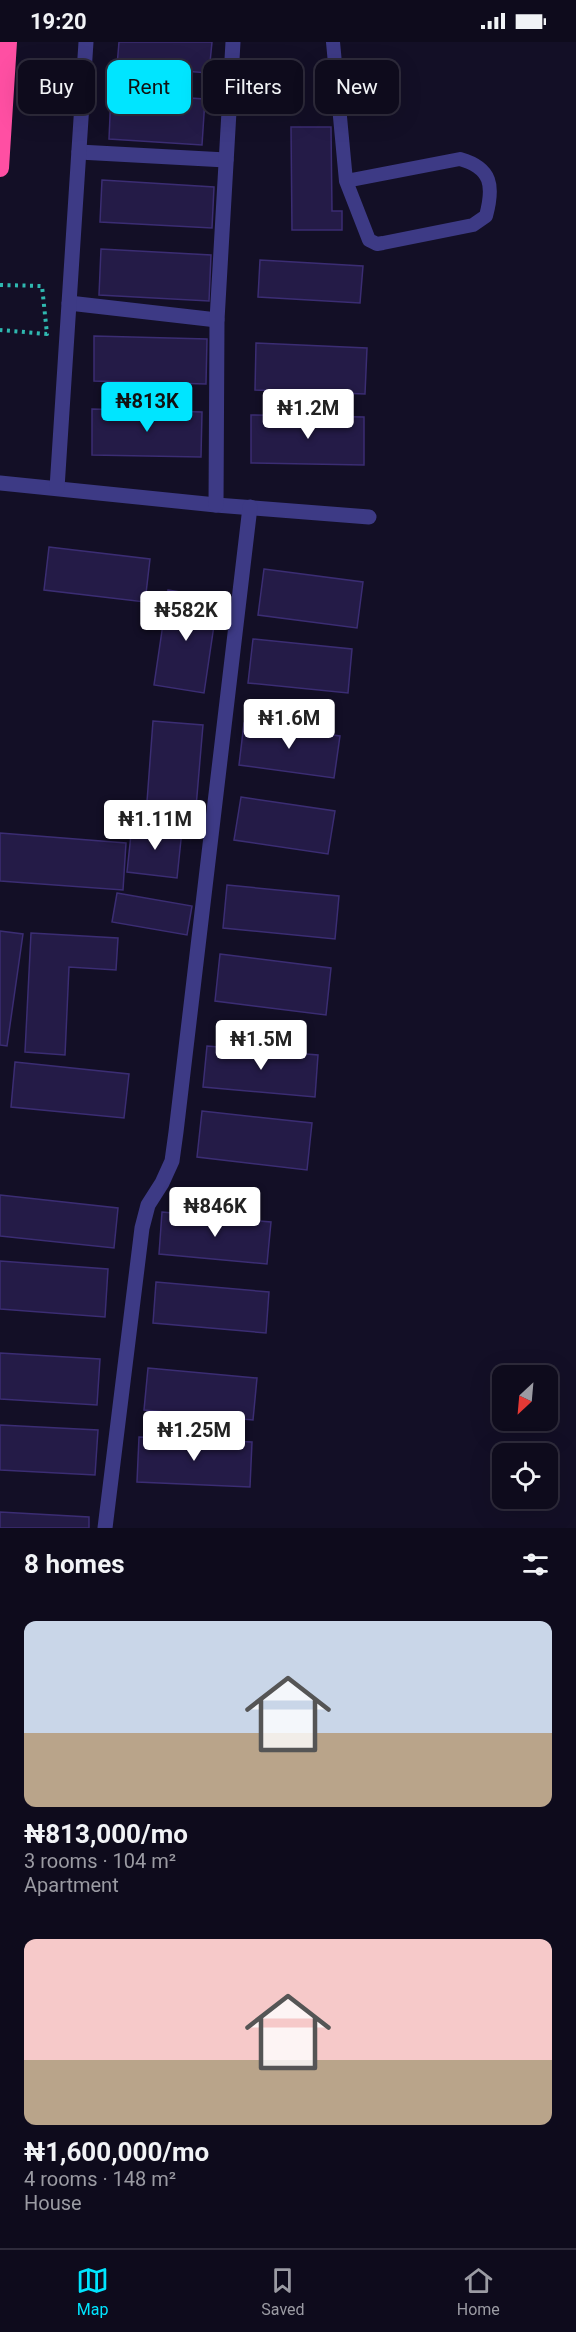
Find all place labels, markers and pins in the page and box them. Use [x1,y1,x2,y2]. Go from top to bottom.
pin: ₦813K [105,382,189,433]
pin: ₦1.2M [266,389,350,440]
pin: ₦582K [144,591,228,642]
pin: ₦1.6M [247,699,331,750]
pin: ₦1.11M [106,800,204,851]
pin: ₦1.5M [219,1020,303,1071]
pin: ₦846K [173,1187,257,1238]
pin: ₦1.25M [145,1411,243,1462]

